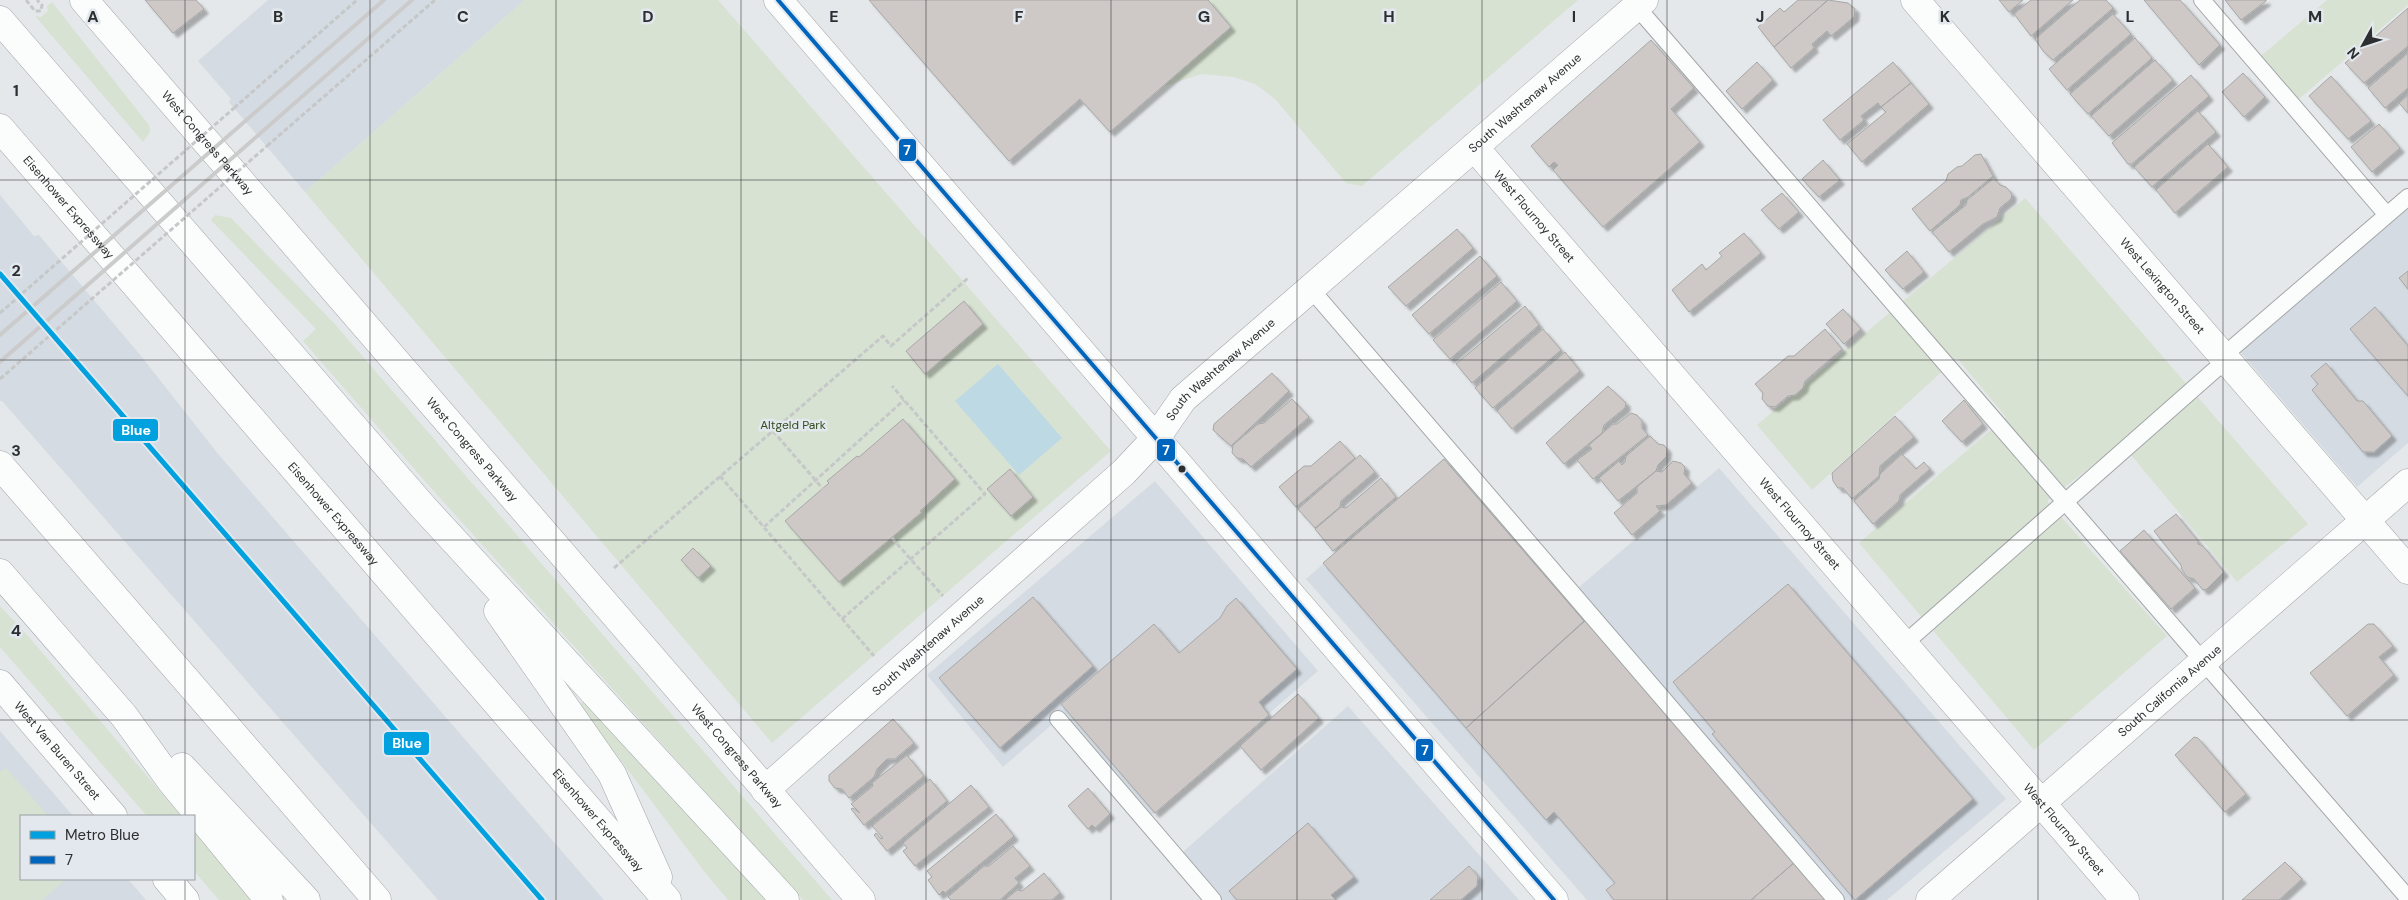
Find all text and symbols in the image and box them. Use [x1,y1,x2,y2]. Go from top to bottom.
text: A [87,6,99,27]
text: B [273,6,283,27]
text: C [457,6,469,27]
text: D [642,6,654,27]
text: E [829,6,839,27]
text: F [1015,6,1024,27]
text: G [1198,6,1210,27]
text: H [1383,6,1395,27]
text: I [1572,6,1576,27]
text: J [1756,6,1764,27]
text: K [1940,6,1951,27]
text: L [2126,6,2135,27]
text: M [2308,6,2322,27]
north arrow [2338,20,2388,70]
text: N [2343,44,2363,63]
street label: South Washtenaw Avenue [1465,50,1585,156]
text: 1 [13,80,19,101]
street label: West Congress Parkway [158,88,257,199]
line badge: 7 [898,138,917,162]
text: 7 [903,141,911,159]
street label: Eisenhower Expressway [20,152,118,263]
street label: West Flournoy Street [1490,167,1579,266]
street label: West Lexington Street [2116,234,2209,338]
text: 2 [11,260,21,281]
street label: South Washtenaw Avenue [1162,315,1279,424]
street label: West Congress Parkway [423,394,522,505]
park label: Altgeld Park [760,417,826,433]
line badge: Blue [112,418,159,442]
text: Blue [121,421,151,439]
line badge: 7 [1156,438,1176,462]
text: 3 [11,440,21,461]
text: 7 [1162,441,1170,459]
street label: Eisenhower Expressway [284,459,383,569]
unlabelled marker [1177,464,1187,474]
street label: West Flournoy Street [1756,474,1844,573]
street label: South Washtenaw Avenue [869,592,988,699]
text: 4 [11,620,21,641]
street label: South California Avenue [2115,641,2225,740]
street label: West Van Buren Street [11,698,104,804]
street label: West Congress Parkway [687,701,787,812]
line badge: Blue [383,731,430,756]
text: Blue [392,734,422,752]
line badge: 7 [1415,738,1434,762]
text: 7 [1421,741,1429,759]
street label: Eisenhower Expressway [549,765,648,876]
street label: West Flournoy Street [2020,780,2108,879]
legend [20,815,195,880]
text: Metro Blue [65,825,139,845]
text: 7 [65,850,73,870]

